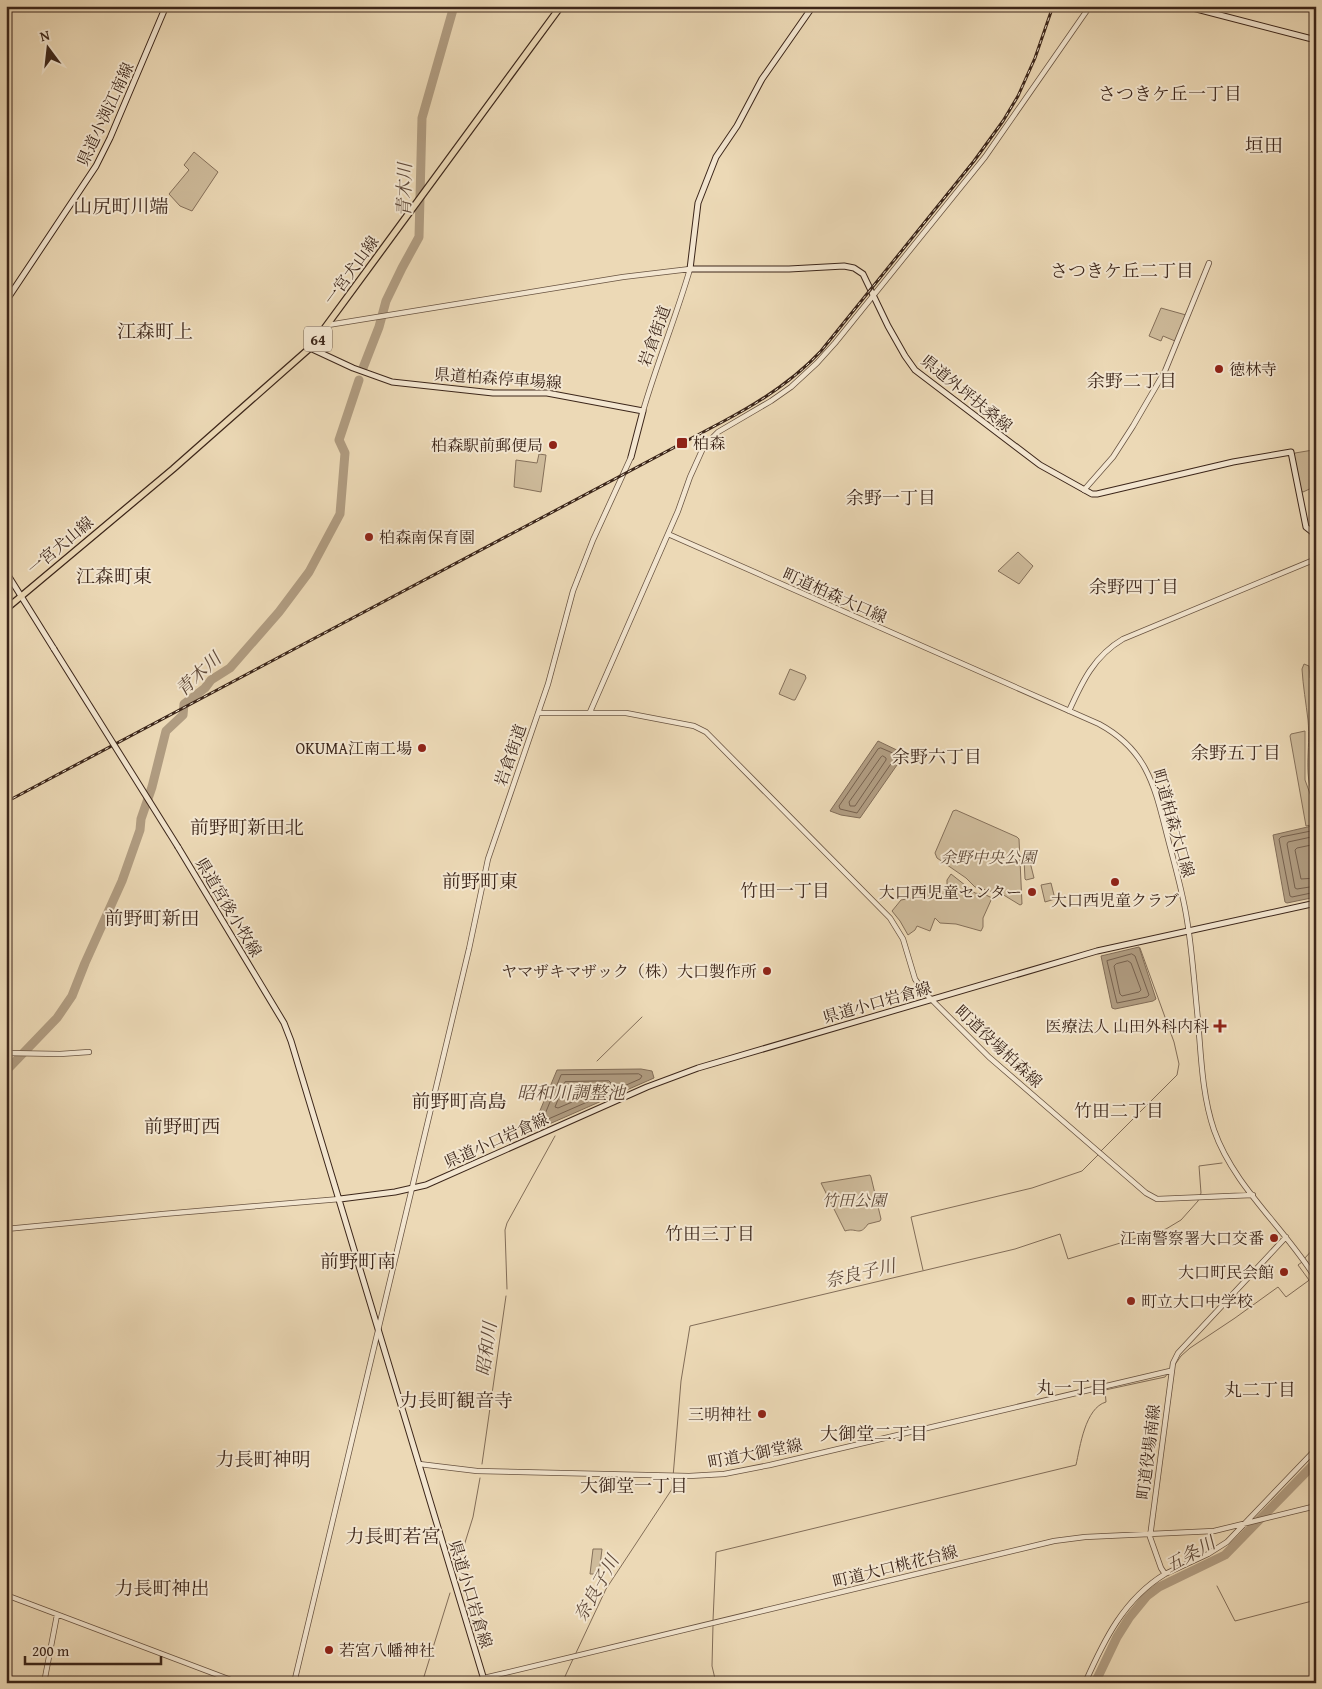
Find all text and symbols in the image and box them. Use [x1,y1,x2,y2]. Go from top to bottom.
north arrow [22,22,72,72]
text: N [38,24,52,46]
street label: 県道小渕江南線 [70,58,140,170]
district label: さつきケ丘一丁目 [1098,80,1242,107]
district label: 垣田 [1245,131,1283,159]
water label: 青木川 [390,161,418,217]
district label: 山尻町川端 [73,192,169,220]
street label: 一宮犬山線 [318,231,384,309]
district label: さつきケ丘二丁目 [1050,257,1194,284]
street label: 岩倉街道 [632,302,676,370]
district label: 江森町上 [117,317,193,345]
road number: 64 [304,326,332,352]
street label: 県道外坪扶桑線 [916,348,1018,438]
place label: 徳林寺 [1229,357,1277,381]
street label: 県道柏森停車場線 [433,362,563,394]
marker: 徳林寺 [1213,363,1225,375]
district label: 余野二丁目 [1087,367,1177,394]
place label: 柏森 [693,431,725,455]
place label: 柏森駅前郵便局 [431,433,543,457]
marker: 柏森 [675,436,689,450]
marker: 柏森駅前郵便局 [547,439,559,451]
district label: 余野一丁目 [846,484,936,511]
street label: 一宮犬山線 [22,510,98,580]
place label: 柏森南保育園 [379,525,475,549]
marker: 柏森南保育園 [363,531,375,543]
street label: 町道柏森大口線 [779,561,891,629]
district label: 江森町東 [76,562,152,590]
district label: 余野四丁目 [1089,573,1179,600]
water label: 青木川 [169,644,228,702]
street label: 岩倉街道 [488,721,532,789]
place label: OKUMA江南工場 [295,736,412,760]
district label: 余野五丁目 [1191,739,1281,766]
marker: OKUMA江南工場 [416,742,428,754]
district label: 余野六丁目 [892,743,982,770]
street label: 町道柏森大口線 [1147,766,1201,880]
district label: 前野町新田北 [190,813,304,841]
park label: 余野中央公園 [940,845,1039,869]
street label: 県道宮後小牧線 [190,853,268,961]
district label: 前野町東 [442,867,518,895]
marker: 大口西児童クラブ [1109,876,1121,888]
district label: 竹田一丁目 [740,877,830,904]
place label: 大口西児童センター [879,880,1022,904]
marker: 大口西児童センター [1026,886,1038,898]
place label: 大口西児童クラブ [1051,888,1179,912]
district label: 前野町新田 [104,904,200,932]
place label: ヤマザキマザック（株）大口製作所 [501,959,757,983]
marker: ヤマザキマザック（株）大口製作所 [761,965,773,977]
street label: 県道小口岩倉線 [820,975,934,1029]
street label: 町道役場柏森線 [950,999,1048,1093]
place label: 医療法人 山田外科内科 [1045,1014,1209,1038]
marker: 医療法人 山田外科内科 [1213,1019,1227,1033]
water label: 昭和川調整池 [517,1079,627,1106]
district label: 前野町高島 [411,1087,507,1115]
district label: 竹田二丁目 [1074,1097,1164,1124]
street label: 県道小口岩倉線 [440,1106,552,1174]
district label: 前野町西 [144,1112,220,1140]
park label: 竹田公園 [822,1188,889,1212]
district label: 竹田三丁目 [665,1220,755,1247]
place label: 江南警察署大口交番 [1120,1226,1264,1250]
marker: 江南警察署大口交番 [1268,1232,1280,1244]
district label: 前野町南 [320,1247,396,1275]
water label: 奈良子川 [822,1251,900,1294]
place label: 大口町民会館 [1178,1260,1274,1284]
marker: 大口町民会館 [1278,1266,1290,1278]
place label: 町立大口中学校 [1141,1289,1253,1313]
marker: 町立大口中学校 [1125,1295,1137,1307]
water label: 昭和川 [469,1318,503,1378]
district label: 丸一丁目 [1036,1374,1108,1401]
district label: 丸二丁目 [1224,1376,1296,1403]
district label: 力長町観音寺 [399,1386,513,1414]
place label: 三明神社 [688,1402,752,1426]
street label: 町道役場南線 [1130,1403,1166,1501]
marker: 三明神社 [756,1408,768,1420]
district label: 大御堂二丁目 [820,1420,928,1447]
street label: 町道大御堂線 [706,1432,804,1474]
district label: 力長町神明 [215,1445,311,1473]
district label: 大御堂一丁目 [580,1472,688,1499]
district label: 力長町若宮 [345,1522,441,1550]
water label: 五条川 [1160,1528,1222,1579]
street label: 県道小口岩倉線 [443,1537,499,1651]
street label: 町道大口桃花台線 [830,1539,960,1593]
water label: 奈良子川 [567,1548,626,1626]
district label: 力長町神出 [114,1574,210,1602]
scale bar [25,1634,161,1666]
place label: 若宮八幡神社 [339,1638,435,1662]
text: 200 m [32,1640,70,1661]
marker: 若宮八幡神社 [323,1644,335,1656]

